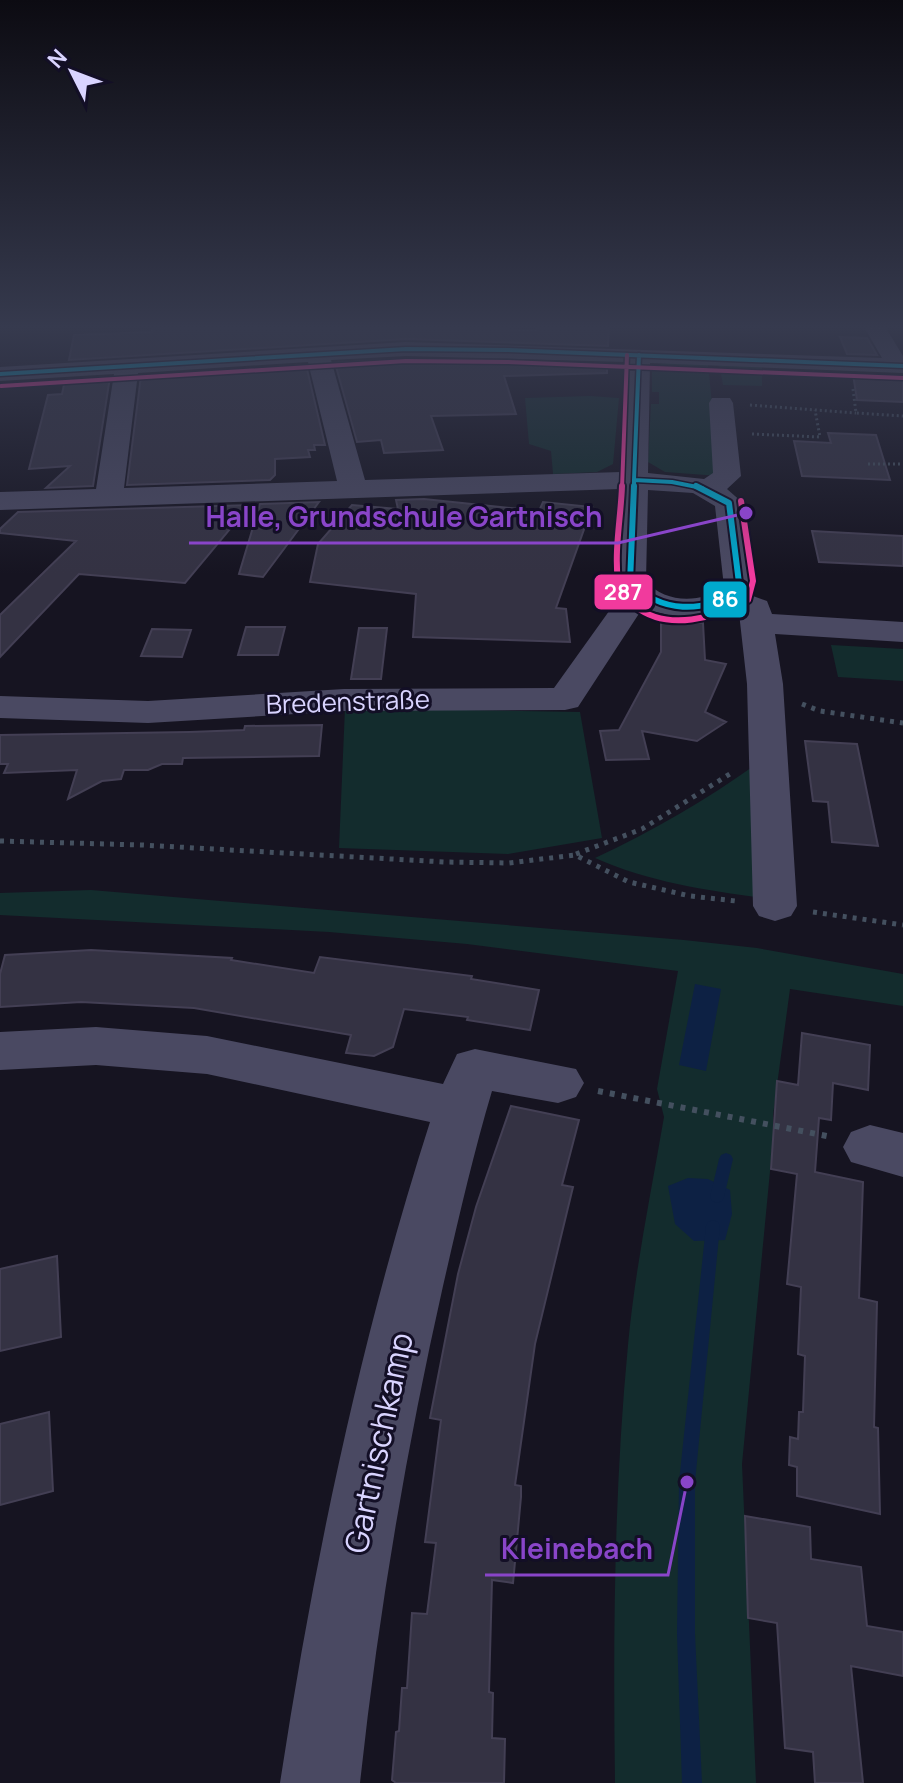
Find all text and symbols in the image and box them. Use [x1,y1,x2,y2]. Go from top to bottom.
north arrow [32,32,112,112]
text: N [41,43,74,75]
callout: Halle, Grundschule Gartnisch [189,491,618,543]
text: Halle, Grundschule Gartnisch [206,497,602,535]
line badge: 287 [593,573,654,611]
text: 287 [604,577,642,607]
line badge: 86 [702,580,748,619]
text: 86 [711,584,739,614]
street label: Bredenstraße [265,680,431,722]
street label: Gartnischkamp [333,1328,423,1557]
callout: Kleinebach [485,1523,668,1575]
text: Kleinebach [501,1529,653,1567]

